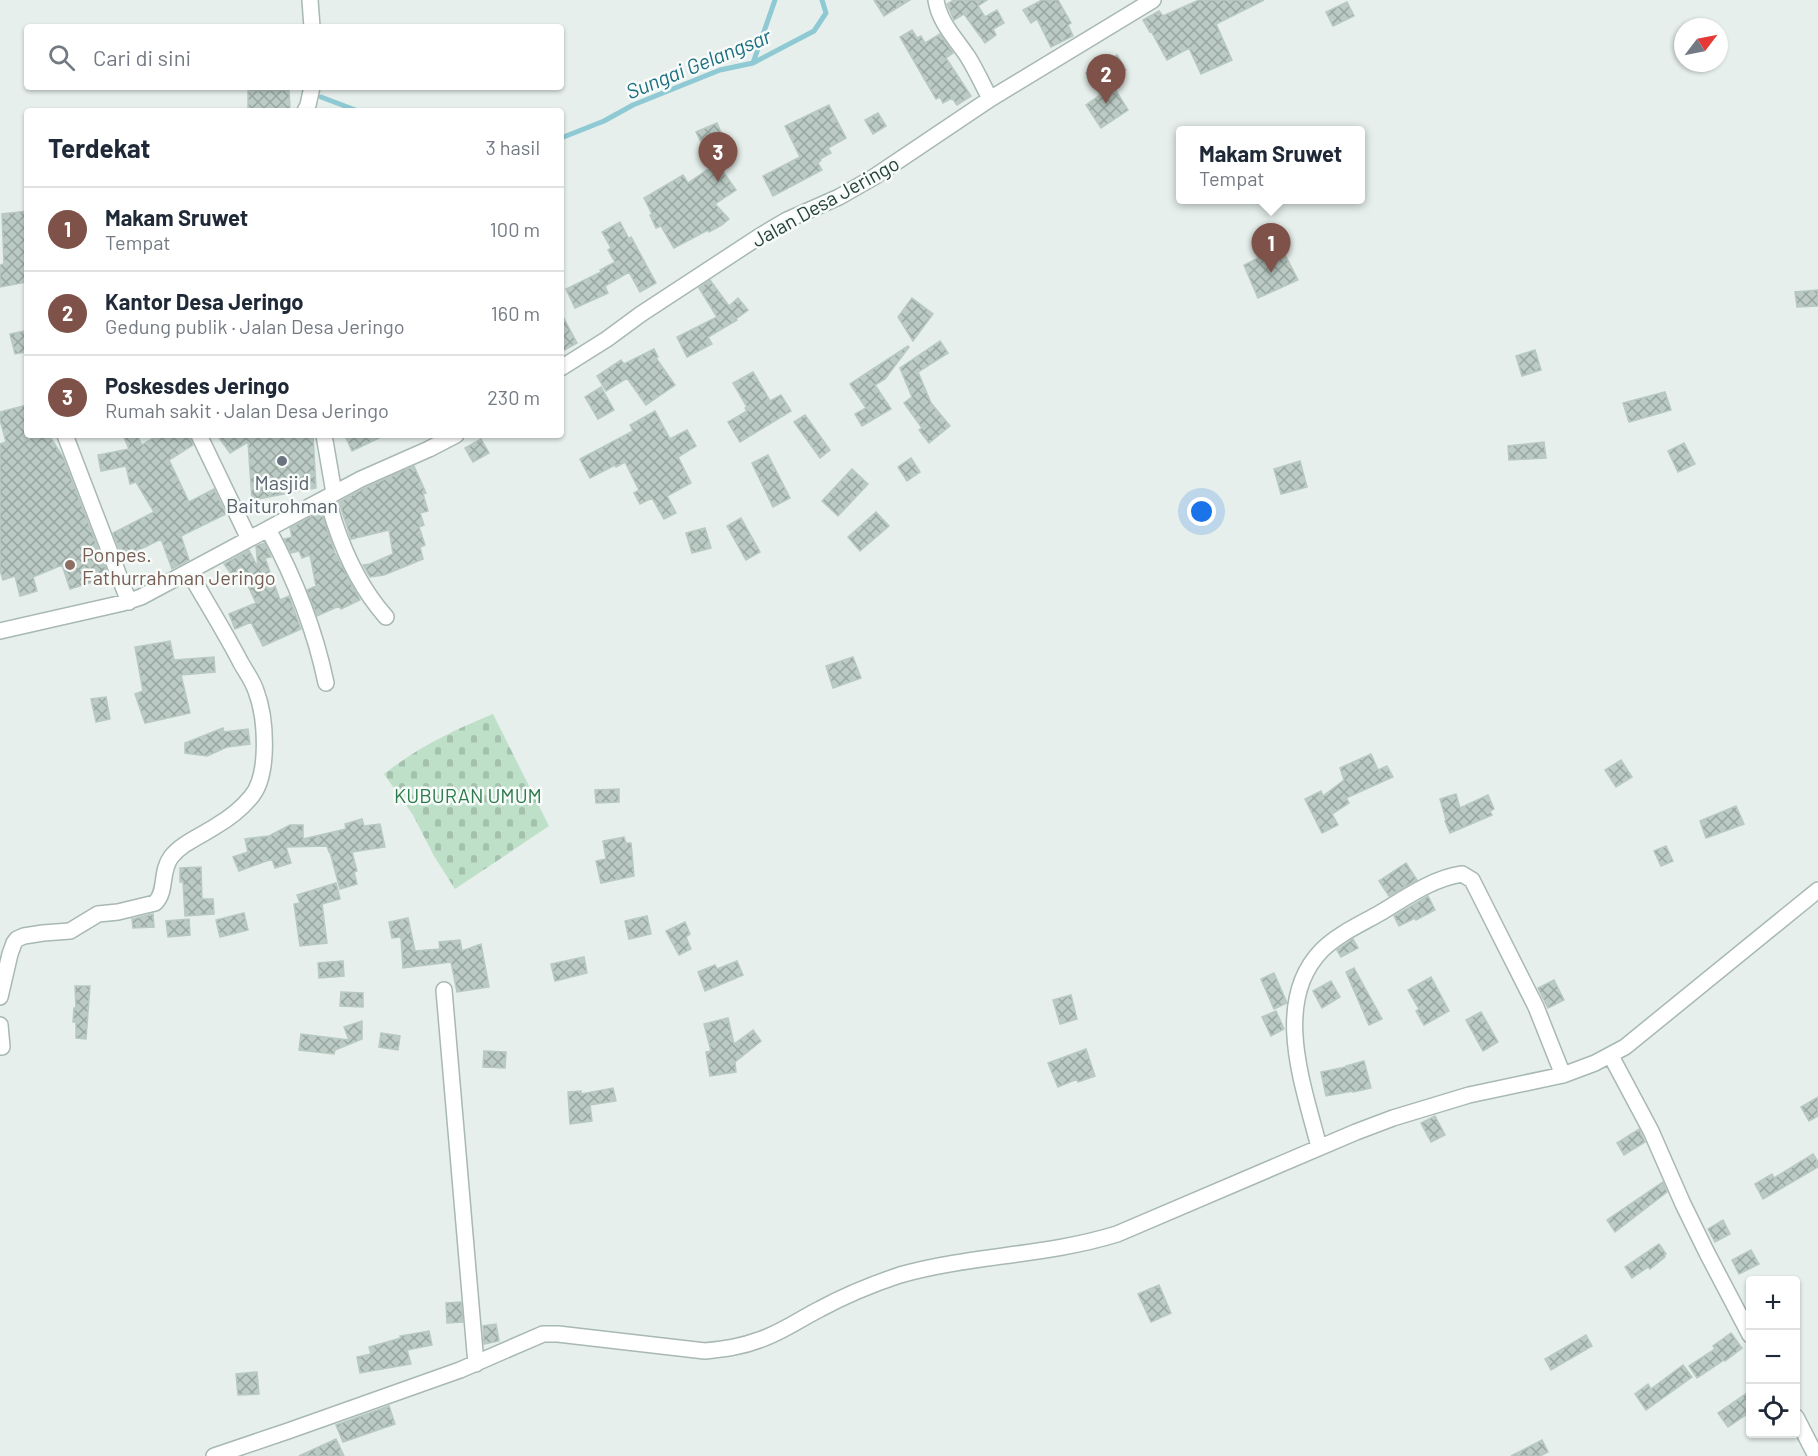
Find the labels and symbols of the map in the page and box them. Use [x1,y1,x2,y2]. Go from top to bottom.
north arrow [1674,18,1728,72]
water label: Sungai Gelangsar [622,22,775,103]
pin: 2 [1086,54,1126,104]
pin: 3 [698,132,738,182]
street label: Jalan Desa Jeringo [747,151,903,251]
pin: 1 [1252,224,1290,273]
marker: Masjid Baiturohman [275,454,289,468]
place label: Masjid Baiturohman [226,470,338,517]
your location [1187,497,1216,526]
place label: Ponpes. Fathurrahman Jeringo [82,542,276,589]
marker: Ponpes. Fathurrahman Jeringo [63,558,77,572]
park label: KUBURAN UMUM [394,783,542,807]

